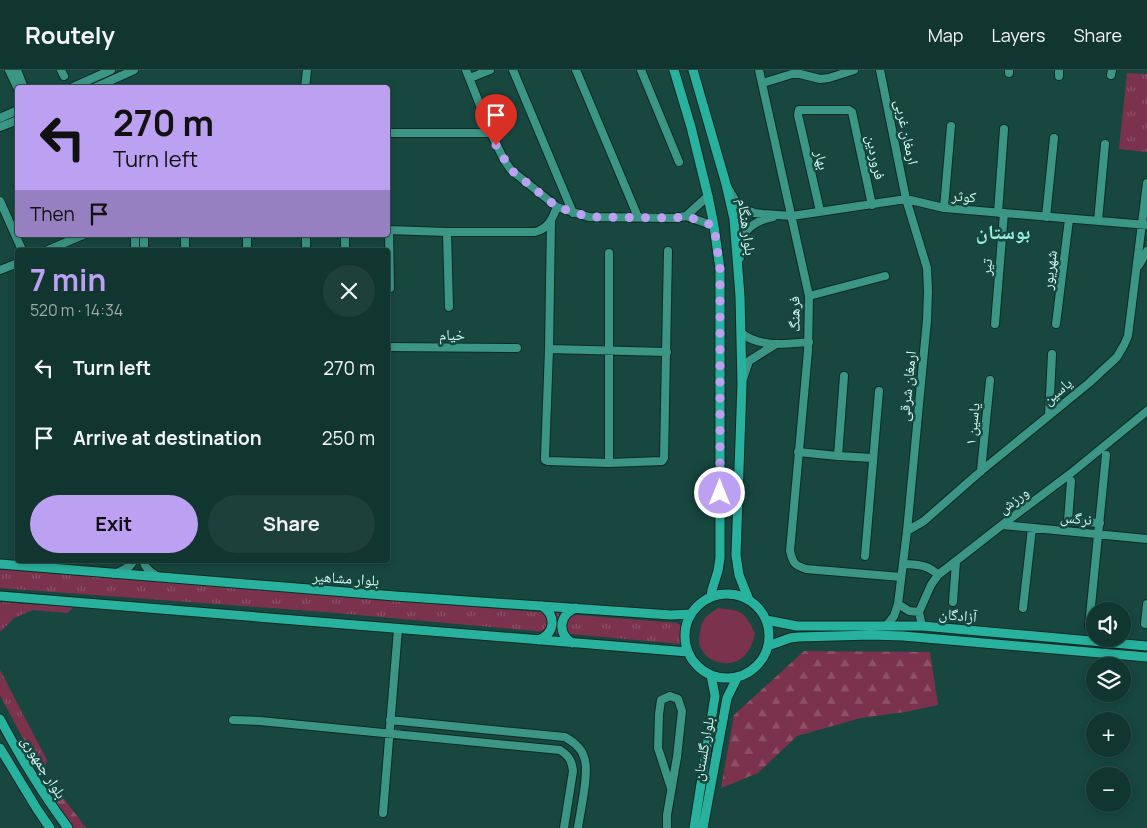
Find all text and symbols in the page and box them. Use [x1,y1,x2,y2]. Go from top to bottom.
text: Routely [25,18,115,51]
text: Map [928,23,963,47]
text: Layers [991,23,1045,47]
text: Share [1073,23,1122,47]
pin [475,94,517,145]
street label: ارمغان غربی [890,98,924,166]
text: 270 m [113,99,214,147]
icon: arrive [482,101,510,129]
icon: left [30,105,95,170]
street label: فروردین [861,133,891,181]
text: Turn left [113,144,198,174]
street label: بهار [809,147,834,172]
street label: کوثر [950,184,977,208]
street label: بلوار هنگام [733,197,761,257]
icon: arrive [85,200,113,228]
text: Then [30,201,75,227]
district label: بوستان [976,218,1030,245]
street label: شهریور [1036,249,1062,292]
street label: تیر [975,257,997,277]
text: 7 min [30,259,106,300]
button: close [323,265,375,317]
street label: فرهنگ [783,296,805,332]
text: 520 m · 14:34 [30,299,123,321]
street label: خیام [439,324,465,345]
street label: ارمغان شرقی [893,350,921,422]
icon: left [30,354,58,382]
text: Turn left [73,355,151,381]
text: 270 m [323,355,375,381]
street label: یاسین [1038,372,1077,410]
street label: یاسین ۱ [959,401,985,446]
icon: arrive [30,424,58,452]
text: Arrive at destination [73,425,262,451]
text: 250 m [322,425,375,451]
position arrow [693,466,745,518]
street label: ورزش [993,481,1033,519]
button: Exit [30,495,198,553]
button: Share [208,495,375,553]
street label: نرگس [1059,506,1093,530]
street label: بلوار مشاهیر [311,565,380,591]
map controls [1086,602,1131,812]
button: sound [1086,602,1131,647]
street label: آزادگان [938,603,979,627]
button: layers [1086,657,1131,702]
button: + [1086,712,1131,757]
street label: بلوار گلستان [687,715,719,783]
street label: بلوار جمهوری [16,731,72,803]
button: − [1086,767,1131,812]

